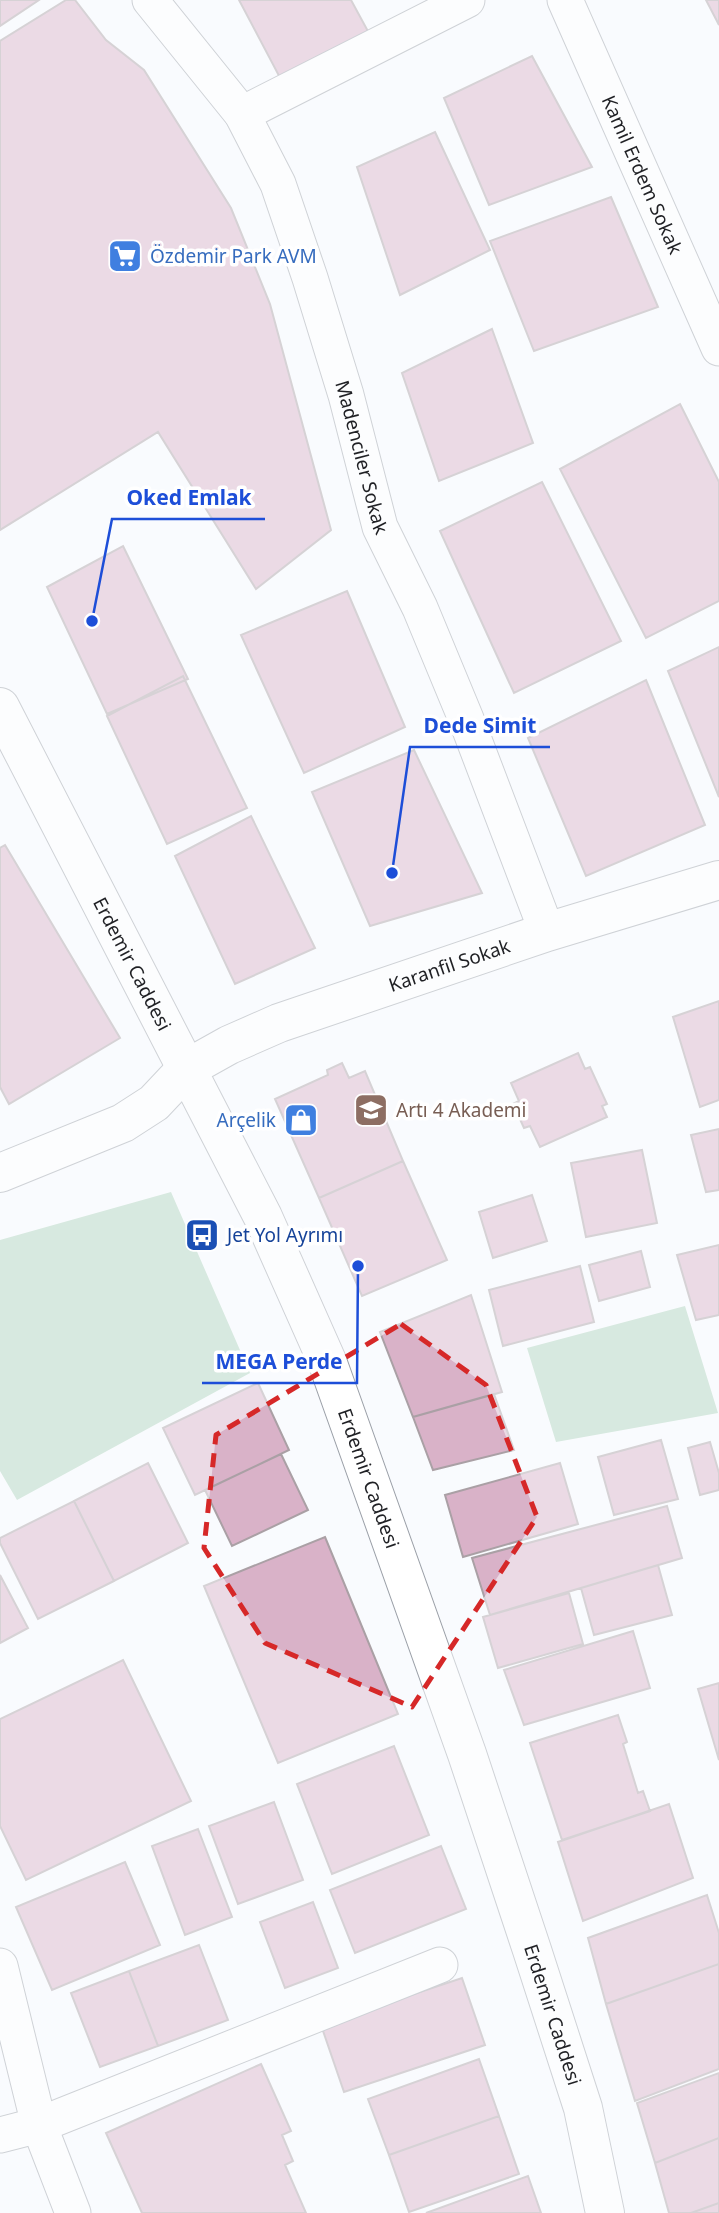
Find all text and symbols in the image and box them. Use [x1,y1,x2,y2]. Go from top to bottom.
street label: Kamil Erdem Sokak [596,91,689,258]
supermarket icon: Özdemir Park AVM [106,237,144,275]
place label: Özdemir Park AVM [150,243,317,269]
street label: Madenciler Sokak [329,377,395,539]
callout: Oked Emlak [112,477,265,519]
text: Oked Emlak [127,483,252,511]
callout: Dede Simit [410,705,550,747]
text: Dede Simit [424,711,536,739]
street label: Erdemir Caddesi [87,893,178,1035]
street label: Karanfil Sokak [385,933,513,998]
school or university icon: Artı 4 Akademi [352,1091,390,1129]
place label: Artı 4 Akademi [396,1097,527,1123]
shop icon: Arçelik [282,1101,320,1139]
place label: Arçelik [217,1107,276,1133]
bus stop icon: Jet Yol Ayrımı [183,1216,221,1254]
place label: Jet Yol Ayrımı [225,1222,343,1248]
callout: MEGA Perde [202,1341,357,1383]
text: MEGA Perde [215,1347,343,1375]
street label: Erdemir Caddesi [332,1405,406,1552]
street label: Erdemir Caddesi [518,1941,588,2088]

